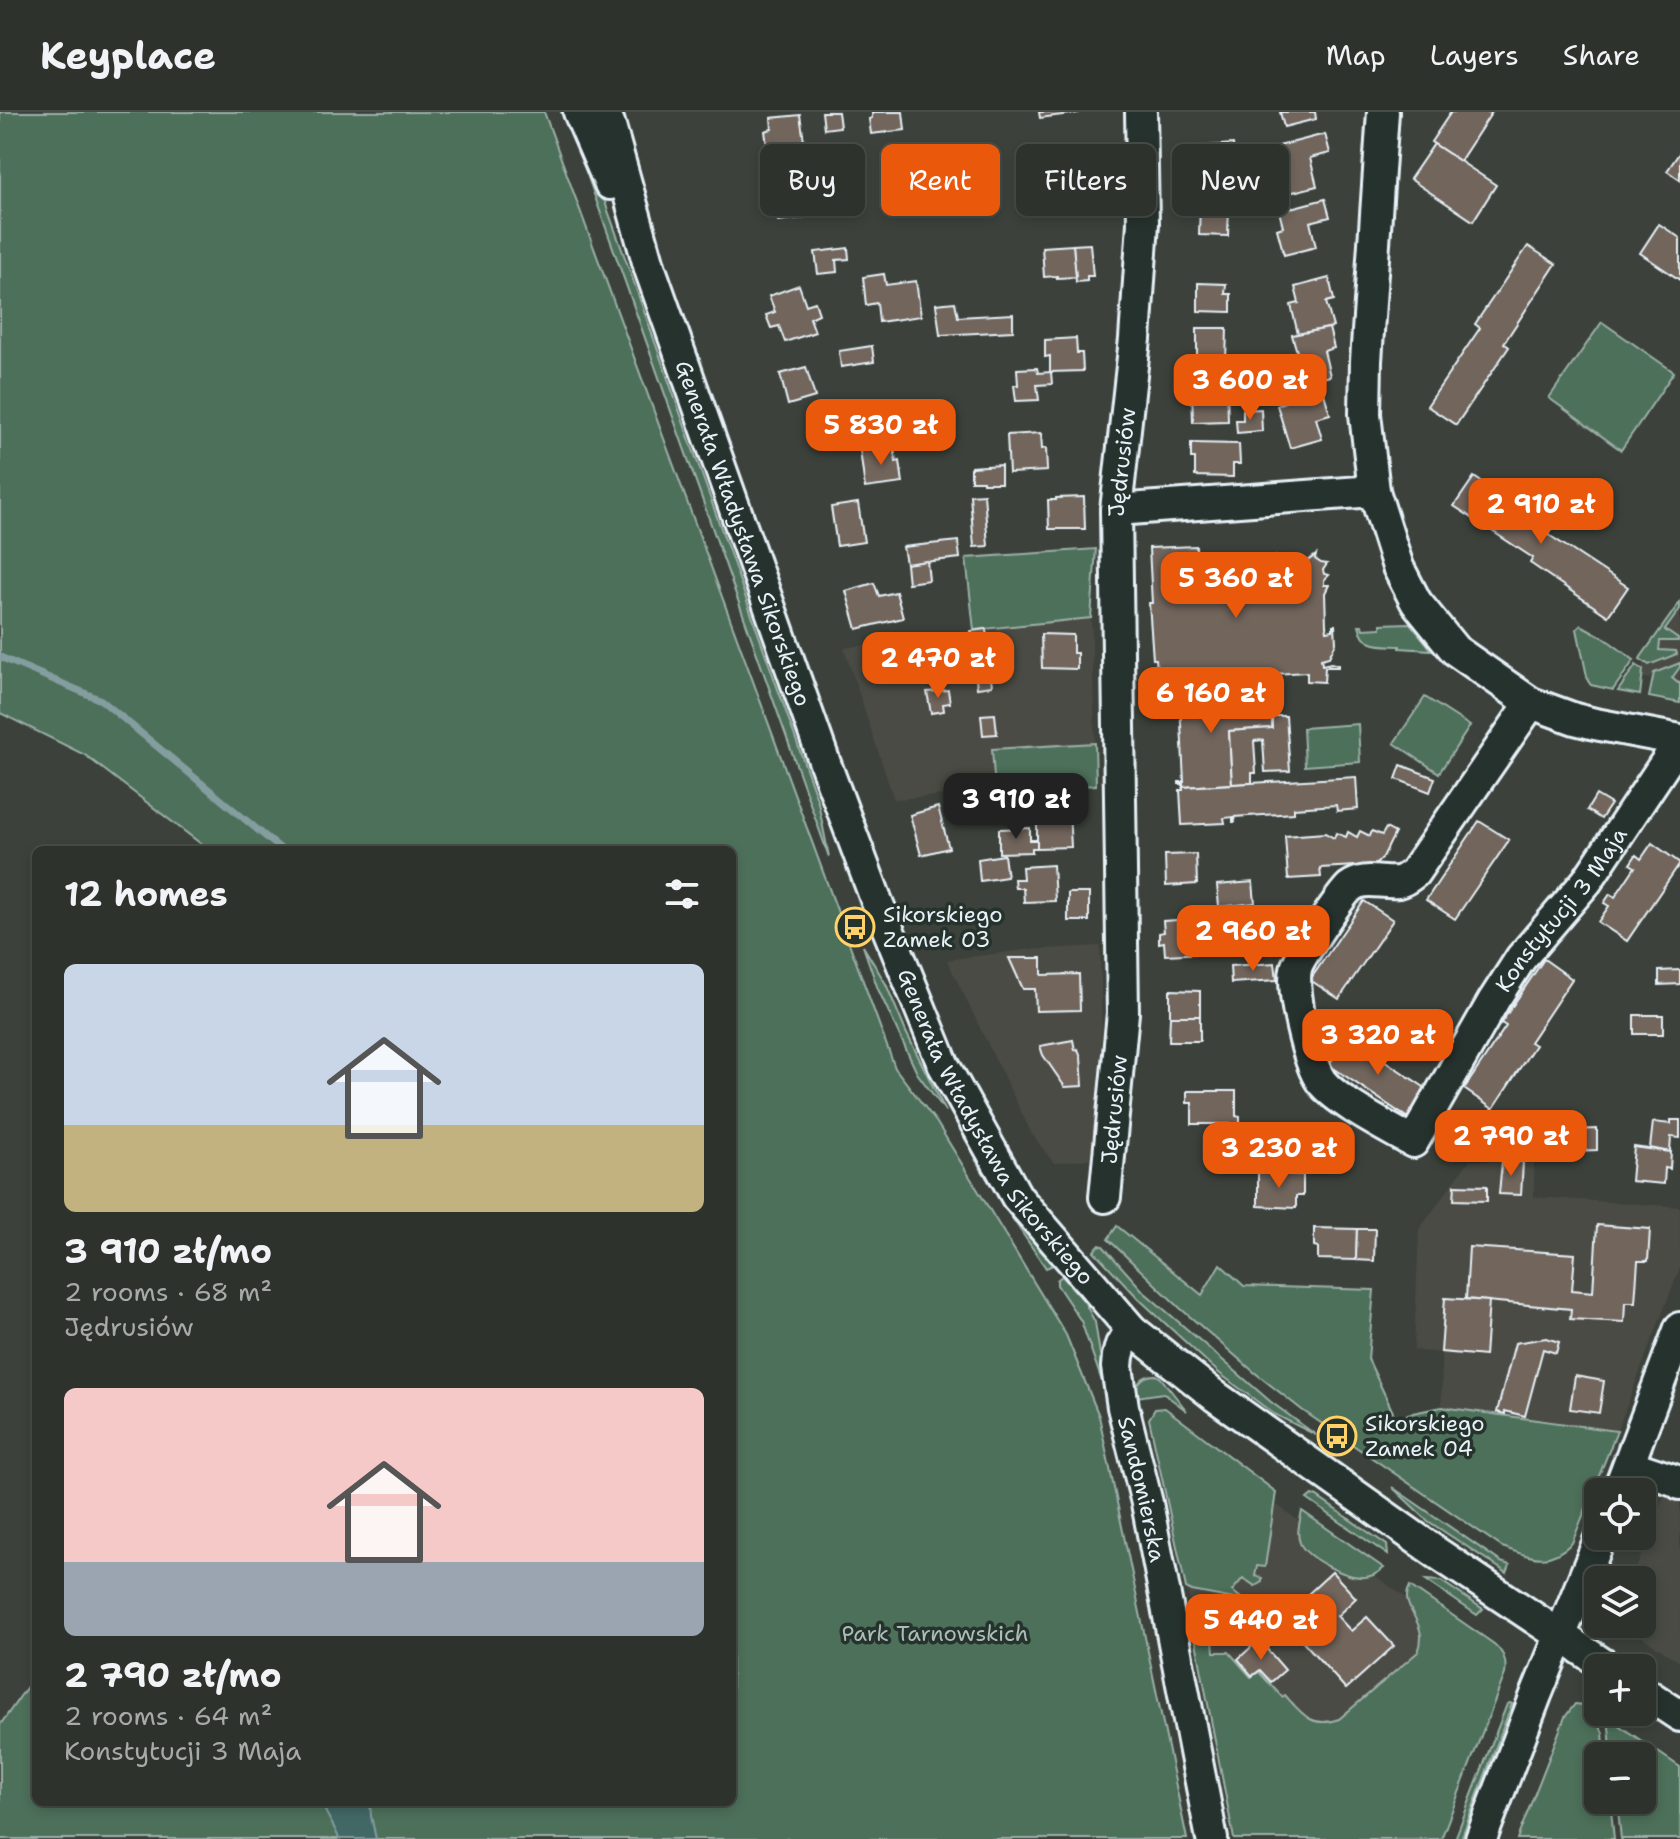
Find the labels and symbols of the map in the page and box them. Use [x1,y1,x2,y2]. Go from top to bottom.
pin: 3 600 zł [1167,354,1333,422]
street label: Generała Władysława Sikorskiego [668,356,818,710]
pin: 5 830 zł [798,399,964,467]
street label: Jędrusiów [1102,406,1142,517]
pin: 2 910 zł [1458,478,1624,546]
pin: 5 360 zł [1153,552,1319,620]
pin: 2 470 zł [855,632,1021,700]
pin: 6 160 zł [1128,667,1294,735]
pin: 3 910 zł [933,773,1099,841]
street label: Konstytucji 3 Maja [1489,821,1634,998]
place label: Sikorskiego Zamek 03 [883,900,1003,954]
pin: 2 960 zł [1170,905,1336,973]
bus stop icon: Sikorskiego Zamek 03 [834,906,876,948]
street label: Generała Władysława Sikorskiego [891,965,1100,1291]
pin: 3 320 zł [1295,1009,1461,1077]
street label: Jędrusiów [1094,1053,1134,1165]
pin: 2 790 zł [1428,1110,1594,1178]
pin: 3 230 zł [1196,1122,1362,1190]
place label: Sikorskiego Zamek 04 [1365,1409,1485,1463]
street label: Sandomierska [1111,1414,1172,1565]
bus stop icon: Sikorskiego Zamek 04 [1316,1415,1358,1457]
pin: 5 440 zł [1178,1594,1344,1662]
park label: Park Tarnowskich [842,1619,1028,1648]

